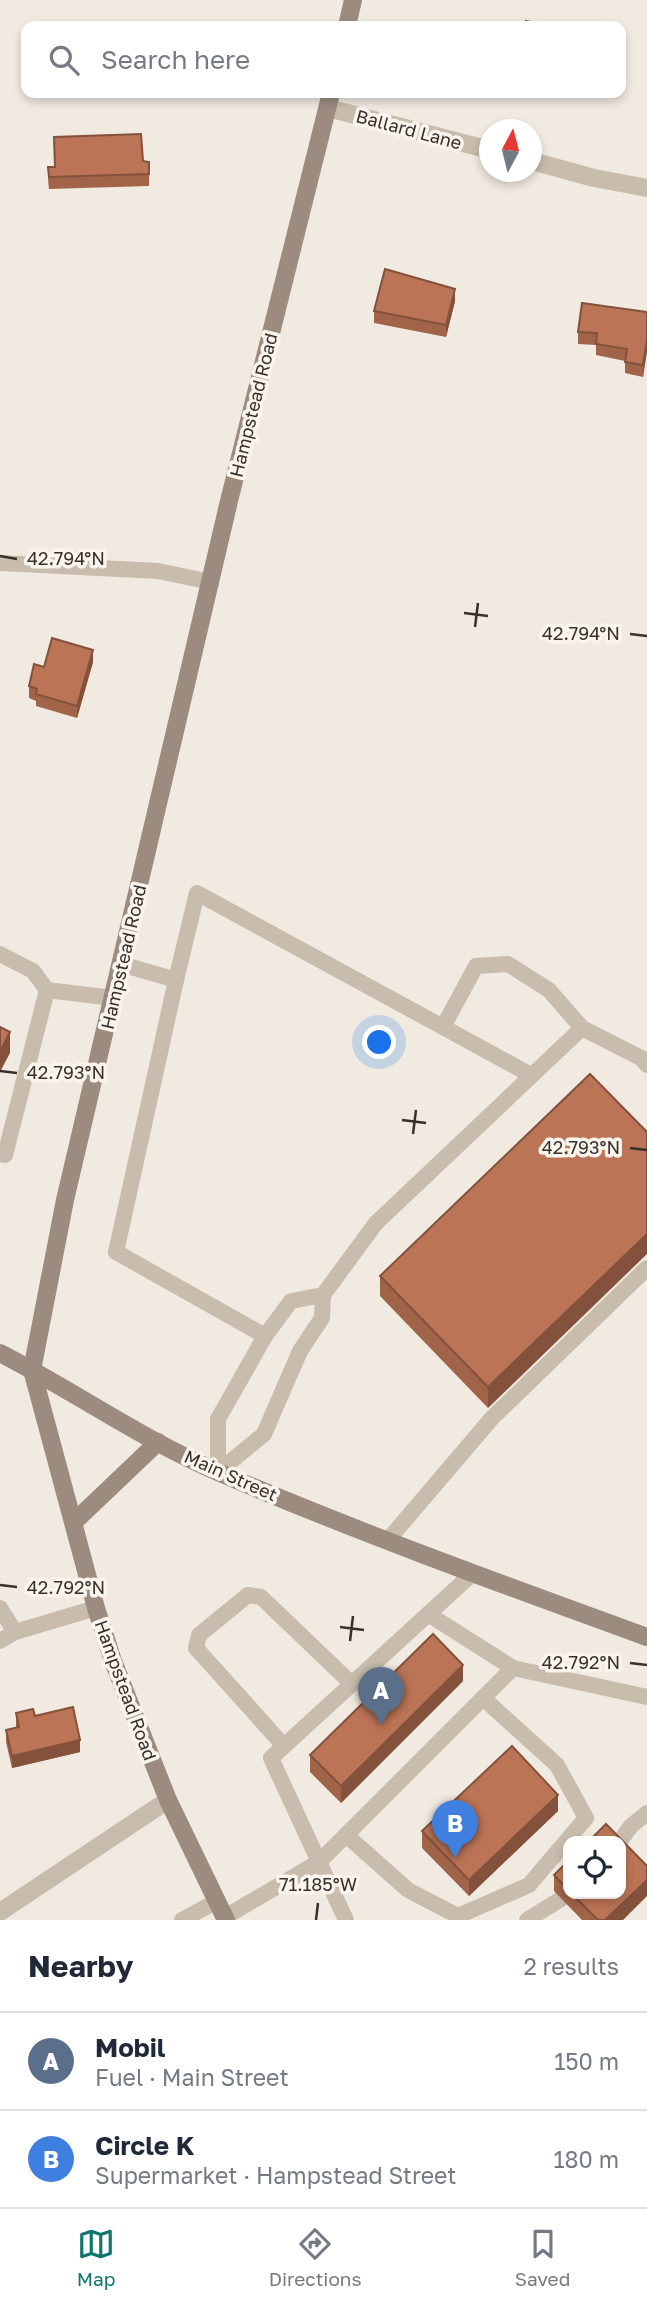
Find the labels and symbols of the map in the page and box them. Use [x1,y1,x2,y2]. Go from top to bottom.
street label: Ballard Lane [354,104,464,154]
north arrow [479,119,542,182]
street label: Hampstead Road [224,331,282,479]
text: 42.794°N [27,547,105,569]
text: 42.794°N [542,622,620,644]
street label: Hampstead Road [96,882,150,1032]
your location [362,1025,396,1059]
text: 42.793°N [27,1061,105,1083]
text: 42.793°N [542,1136,620,1158]
street label: Main Street [181,1445,281,1505]
text: 42.792°N [27,1576,105,1598]
street label: Hampstead Road [90,1617,162,1763]
text: 42.792°N [542,1651,620,1673]
pin: A [358,1667,404,1725]
pin: B [432,1800,478,1858]
text: 71.185°W [279,1873,357,1895]

